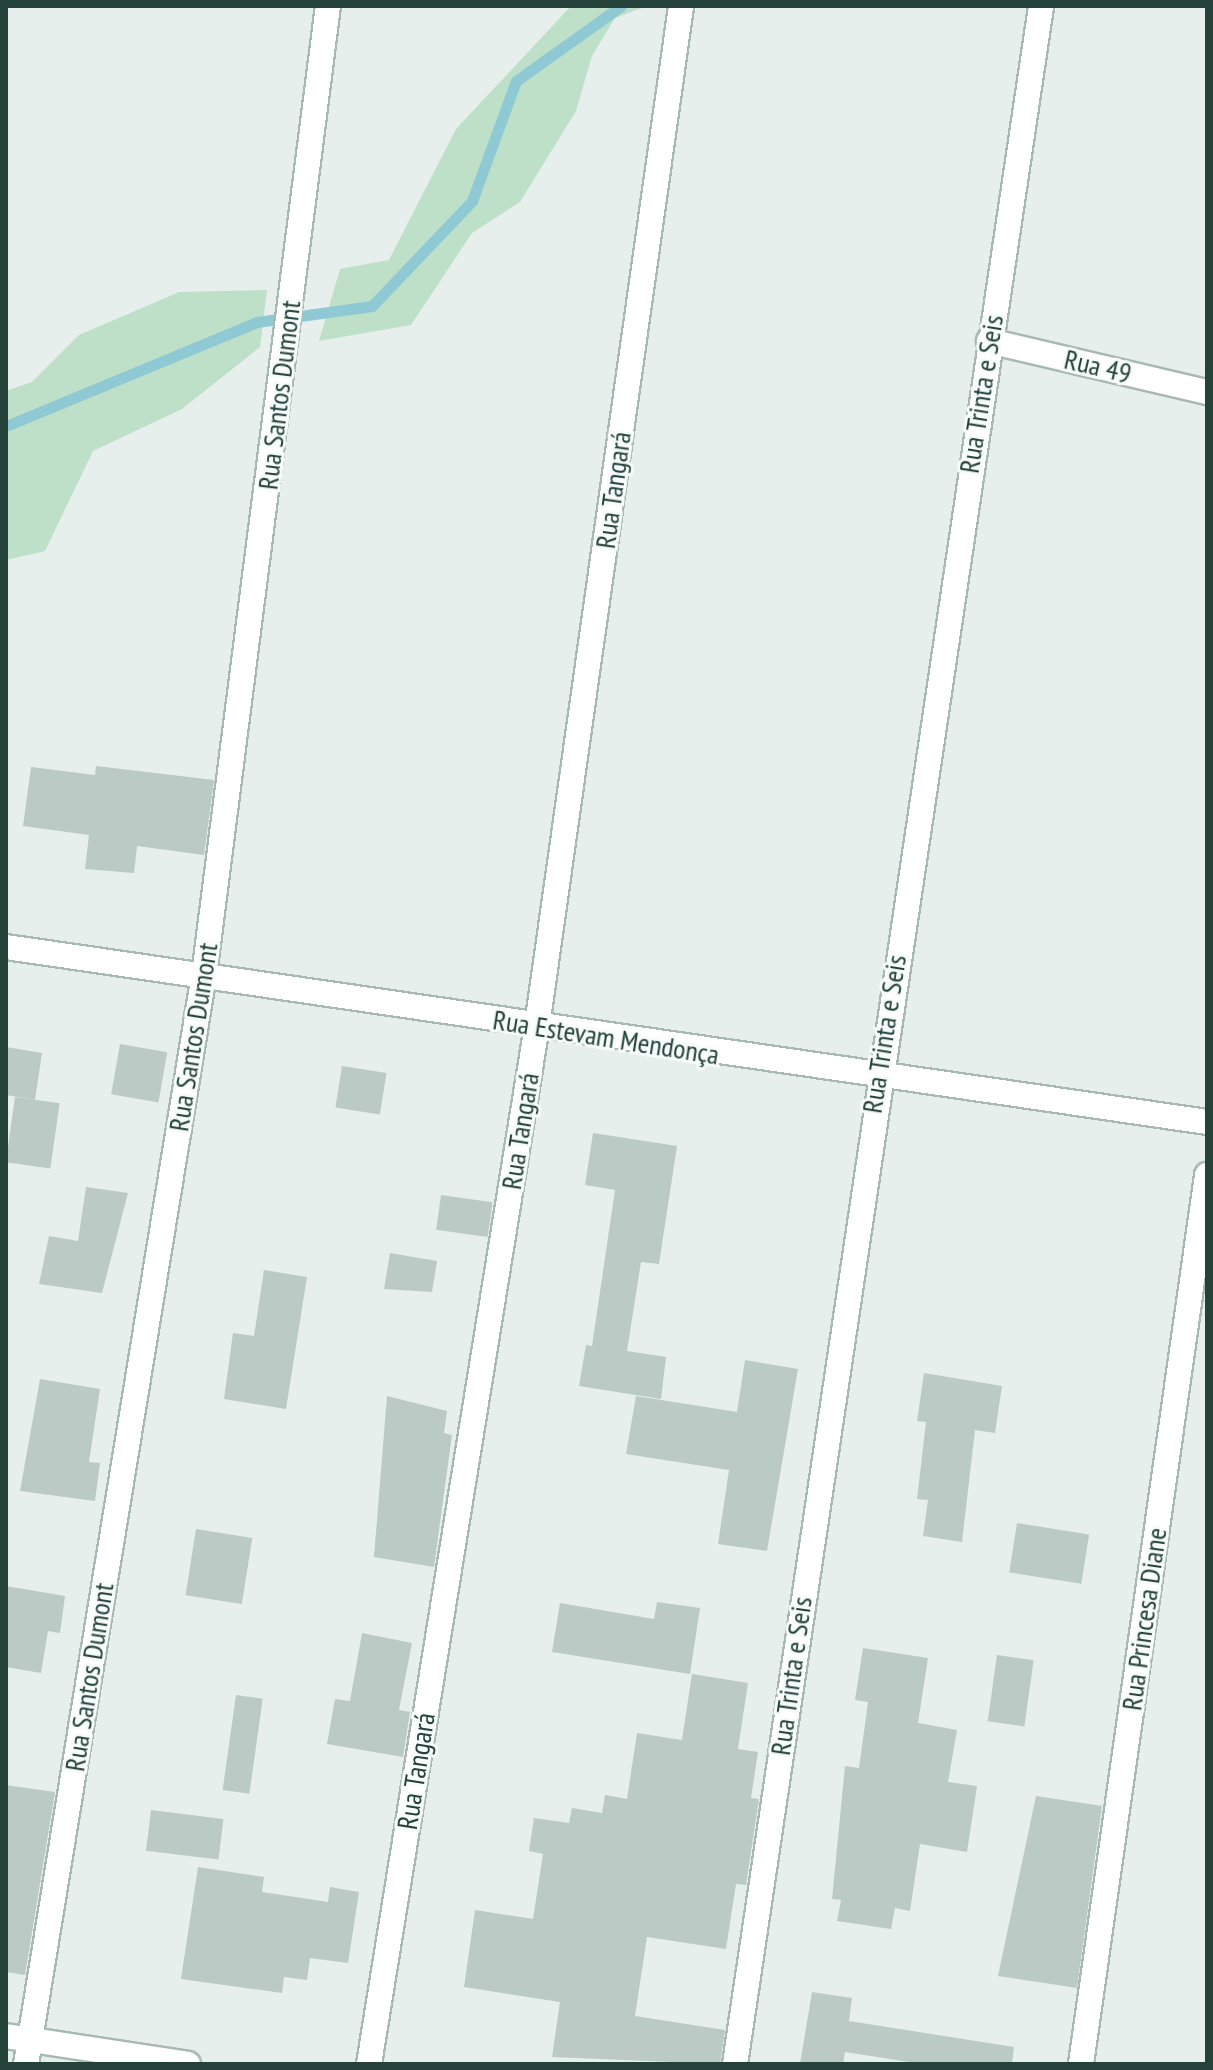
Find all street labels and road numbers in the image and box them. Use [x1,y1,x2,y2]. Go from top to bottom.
street label: Rua Santos Dumont [251,298,307,492]
street label: Rua Trinta e Seis [952,312,1010,476]
street label: Rua 49 [1061,342,1135,390]
street label: Rua Tangará [588,429,638,551]
street label: Rua Santos Dumont [162,940,224,1134]
street label: Rua Trinta e Seis [855,952,913,1116]
street label: Rua Estevam Mendonça [491,1003,721,1071]
street label: Rua Tangará [494,1070,546,1192]
street label: Rua Princesa Diane [1115,1525,1173,1713]
street label: Rua Santos Dumont [58,1580,120,1774]
street label: Rua Trinta e Seis [763,1594,819,1758]
street label: Rua Tangará [390,1710,442,1832]

